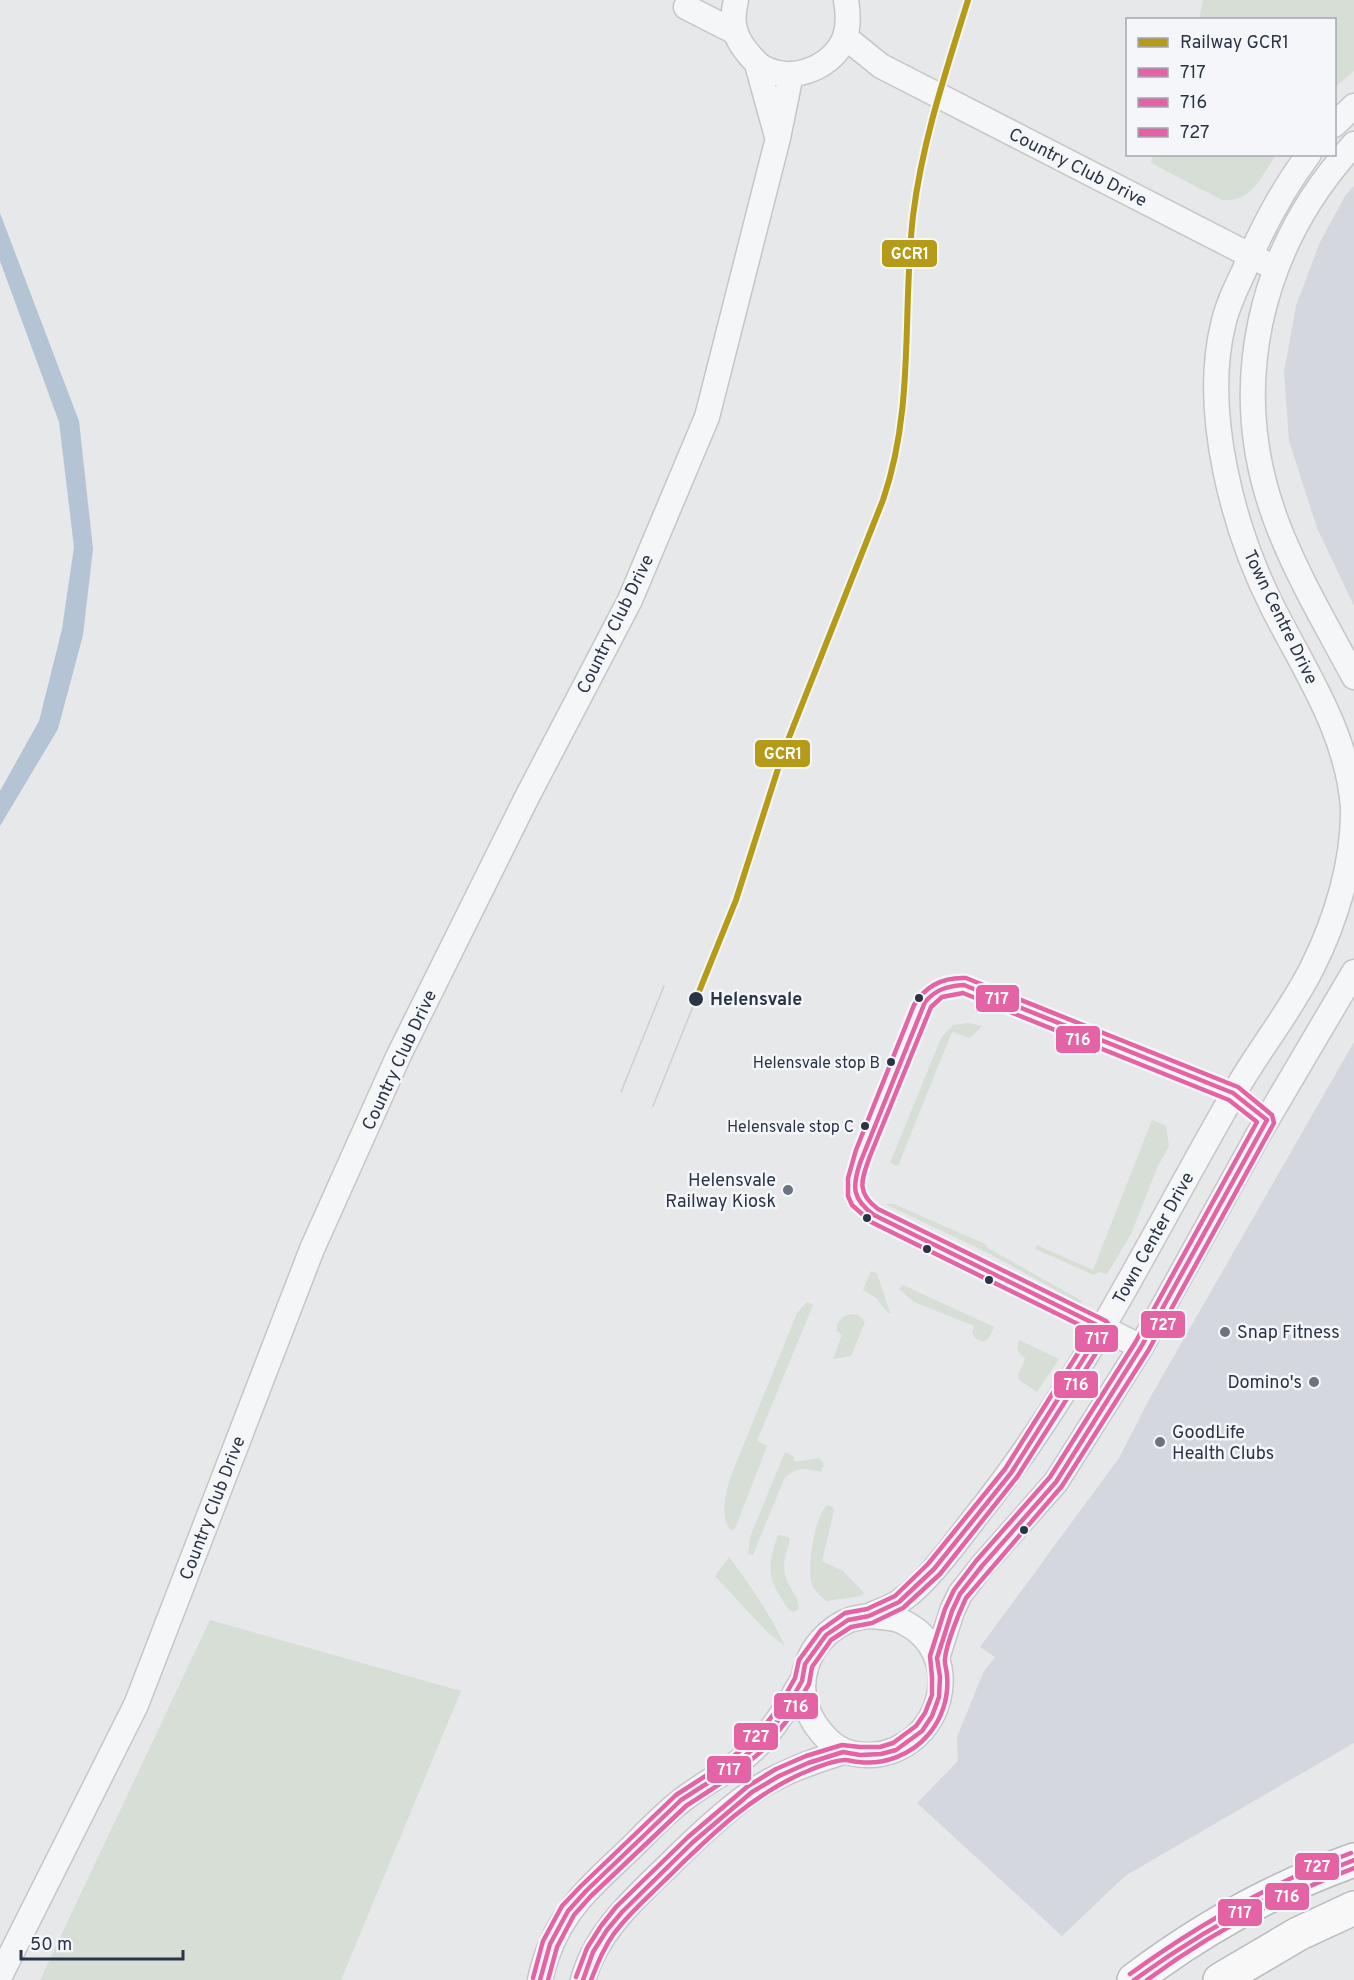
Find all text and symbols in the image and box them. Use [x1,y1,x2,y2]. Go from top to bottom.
legend [1126,18,1336,156]
text: Railway GCR1 [1180,32,1289,55]
text: 717 [1180,62,1206,85]
text: 716 [1180,92,1207,115]
text: 727 [1180,122,1209,145]
street label: Country Club Drive [1004,123,1150,213]
line badge: GCR1 [881,239,938,268]
text: GCR1 [891,245,929,265]
street label: Town Centre Drive [1237,547,1322,689]
street label: Country Club Drive [573,551,660,698]
line badge: GCR1 [754,739,811,768]
text: GCR1 [764,745,802,765]
line badge: 717 [975,984,1020,1013]
street label: Country Club Drive [358,987,443,1135]
place label: Helensvale [710,989,802,1012]
marker: Helensvale [687,990,705,1008]
text: 717 [985,990,1009,1010]
unlabelled marker [913,992,925,1004]
line badge: 716 [1055,1025,1101,1054]
text: 716 [1065,1031,1091,1051]
place label: Helensvale stop B [753,1054,880,1074]
marker: Helensvale stop B [885,1056,897,1068]
place label: Helensvale stop C [727,1118,854,1138]
marker: Helensvale stop C [859,1120,871,1132]
street label: Town Center Drive [1108,1169,1200,1309]
place label: Helensvale Railway Kiosk [665,1170,776,1214]
marker: Helensvale Railway Kiosk [781,1183,795,1197]
unlabelled marker [861,1212,873,1224]
unlabelled marker [921,1243,933,1255]
unlabelled marker [983,1274,995,1286]
line badge: 727 [1140,1310,1186,1339]
text: 727 [1150,1316,1176,1336]
place label: Snap Fitness [1237,1322,1340,1345]
line badge: 717 [1074,1324,1119,1353]
marker: Snap Fitness [1218,1325,1232,1339]
text: 717 [1085,1330,1109,1350]
line badge: 716 [1053,1370,1099,1399]
place label: Domino's [1227,1372,1302,1395]
marker: Domino's [1307,1375,1321,1389]
text: 716 [1063,1376,1089,1396]
place label: GoodLife Health Clubs [1172,1422,1274,1466]
street label: Country Club Drive [175,1433,251,1584]
marker: GoodLife Health Clubs [1153,1435,1167,1449]
unlabelled marker [1018,1524,1030,1536]
line badge: 716 [773,1692,819,1720]
text: 716 [783,1698,809,1718]
line badge: 727 [733,1722,779,1751]
text: 727 [743,1728,769,1748]
line badge: 717 [706,1755,752,1784]
text: 717 [717,1761,741,1781]
line badge: 727 [1294,1852,1340,1881]
text: 727 [1304,1858,1330,1878]
line badge: 716 [1264,1882,1310,1911]
text: 716 [1274,1888,1300,1908]
line badge: 717 [1217,1898,1263,1927]
text: 717 [1228,1904,1252,1924]
scale bar [21,1923,183,1961]
text: 50 m [30,1934,72,1957]

